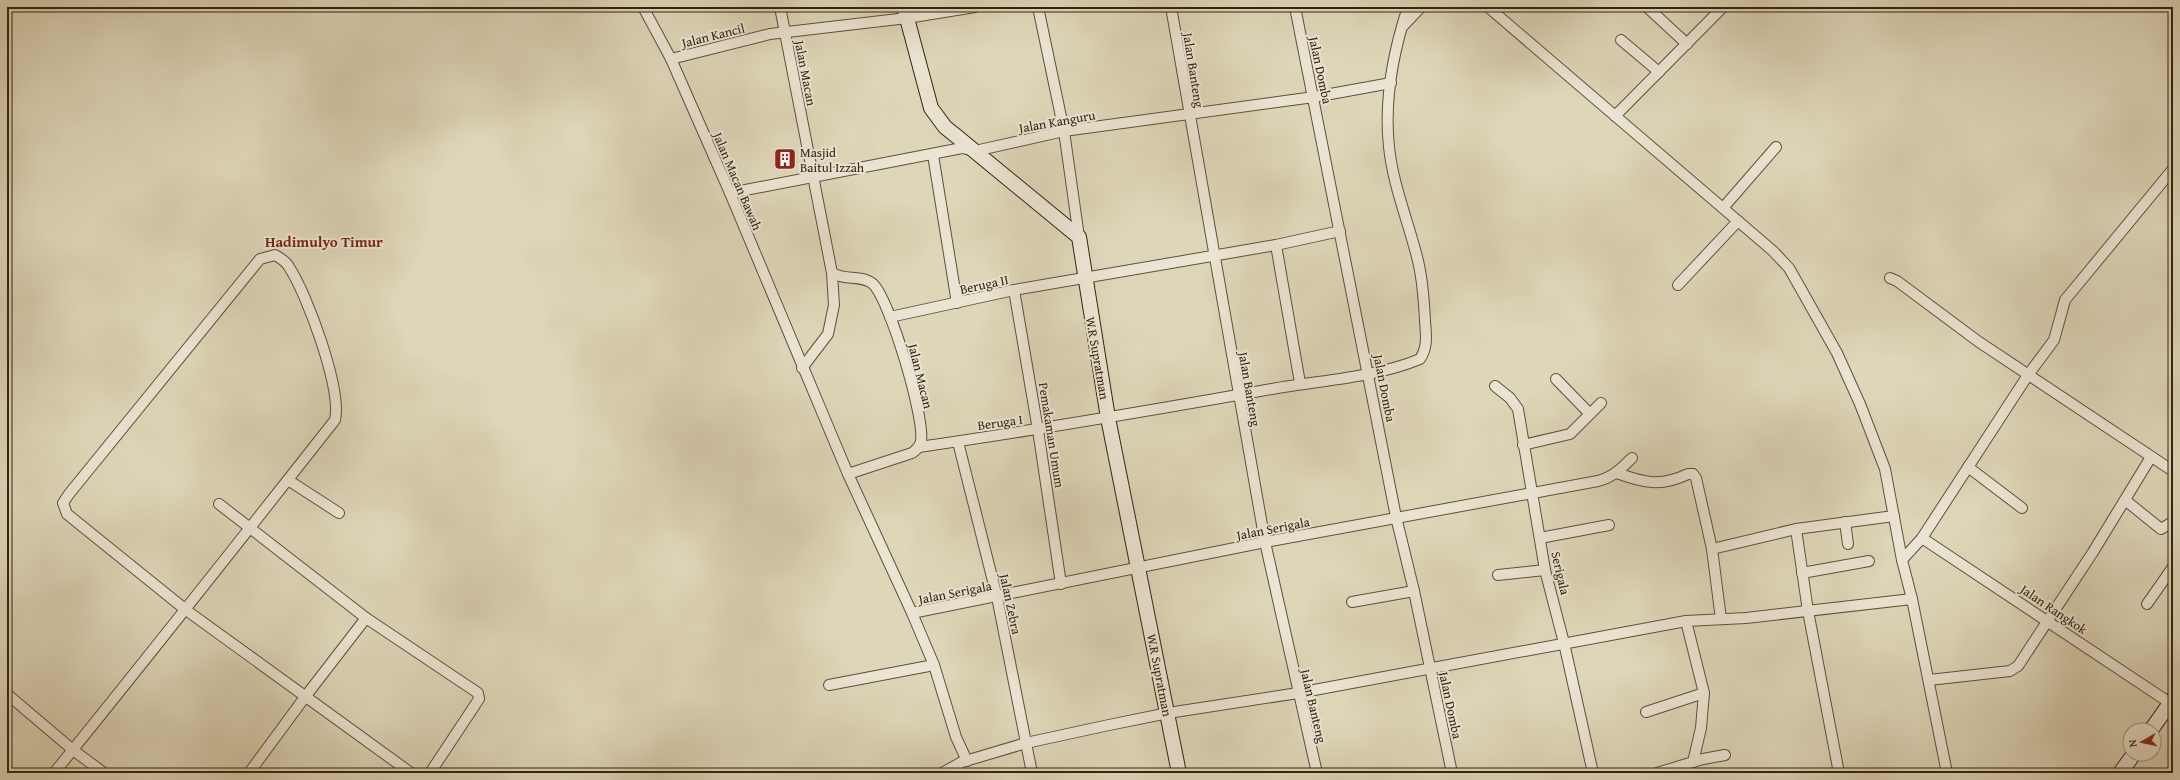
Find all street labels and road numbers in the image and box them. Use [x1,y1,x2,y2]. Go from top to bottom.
street label: Jalan Kancil [678,18,747,53]
street label: Jalan Banteng [1178,29,1209,109]
street label: Jalan Domba [1304,33,1337,106]
street label: Jalan Macan [789,37,821,108]
street label: Jalan Kanguru [1015,105,1097,138]
street label: Jalan Macan Bawah [708,127,767,234]
street label: Beruga II [958,270,1010,299]
street label: W.R Supratman [1081,315,1114,402]
street label: Jalan Macan [903,340,938,411]
street label: Jalan Banteng [1233,348,1266,428]
street label: Jalan Domba [1368,351,1401,424]
street label: Pemakaman Umum [1034,381,1069,489]
street label: Beruga I [976,410,1024,435]
street label: Jalan Serigala [1233,512,1312,545]
street label: Serigala [1546,550,1575,597]
street label: Jalan Zebra [994,570,1026,637]
street label: Jalan Serigala [915,576,994,609]
street label: Jalan Rangkok [2015,579,2091,639]
street label: W.R Supratman [1142,632,1177,719]
street label: Jalan Banteng [1295,665,1331,746]
street label: Jalan Domba [1434,668,1467,741]

